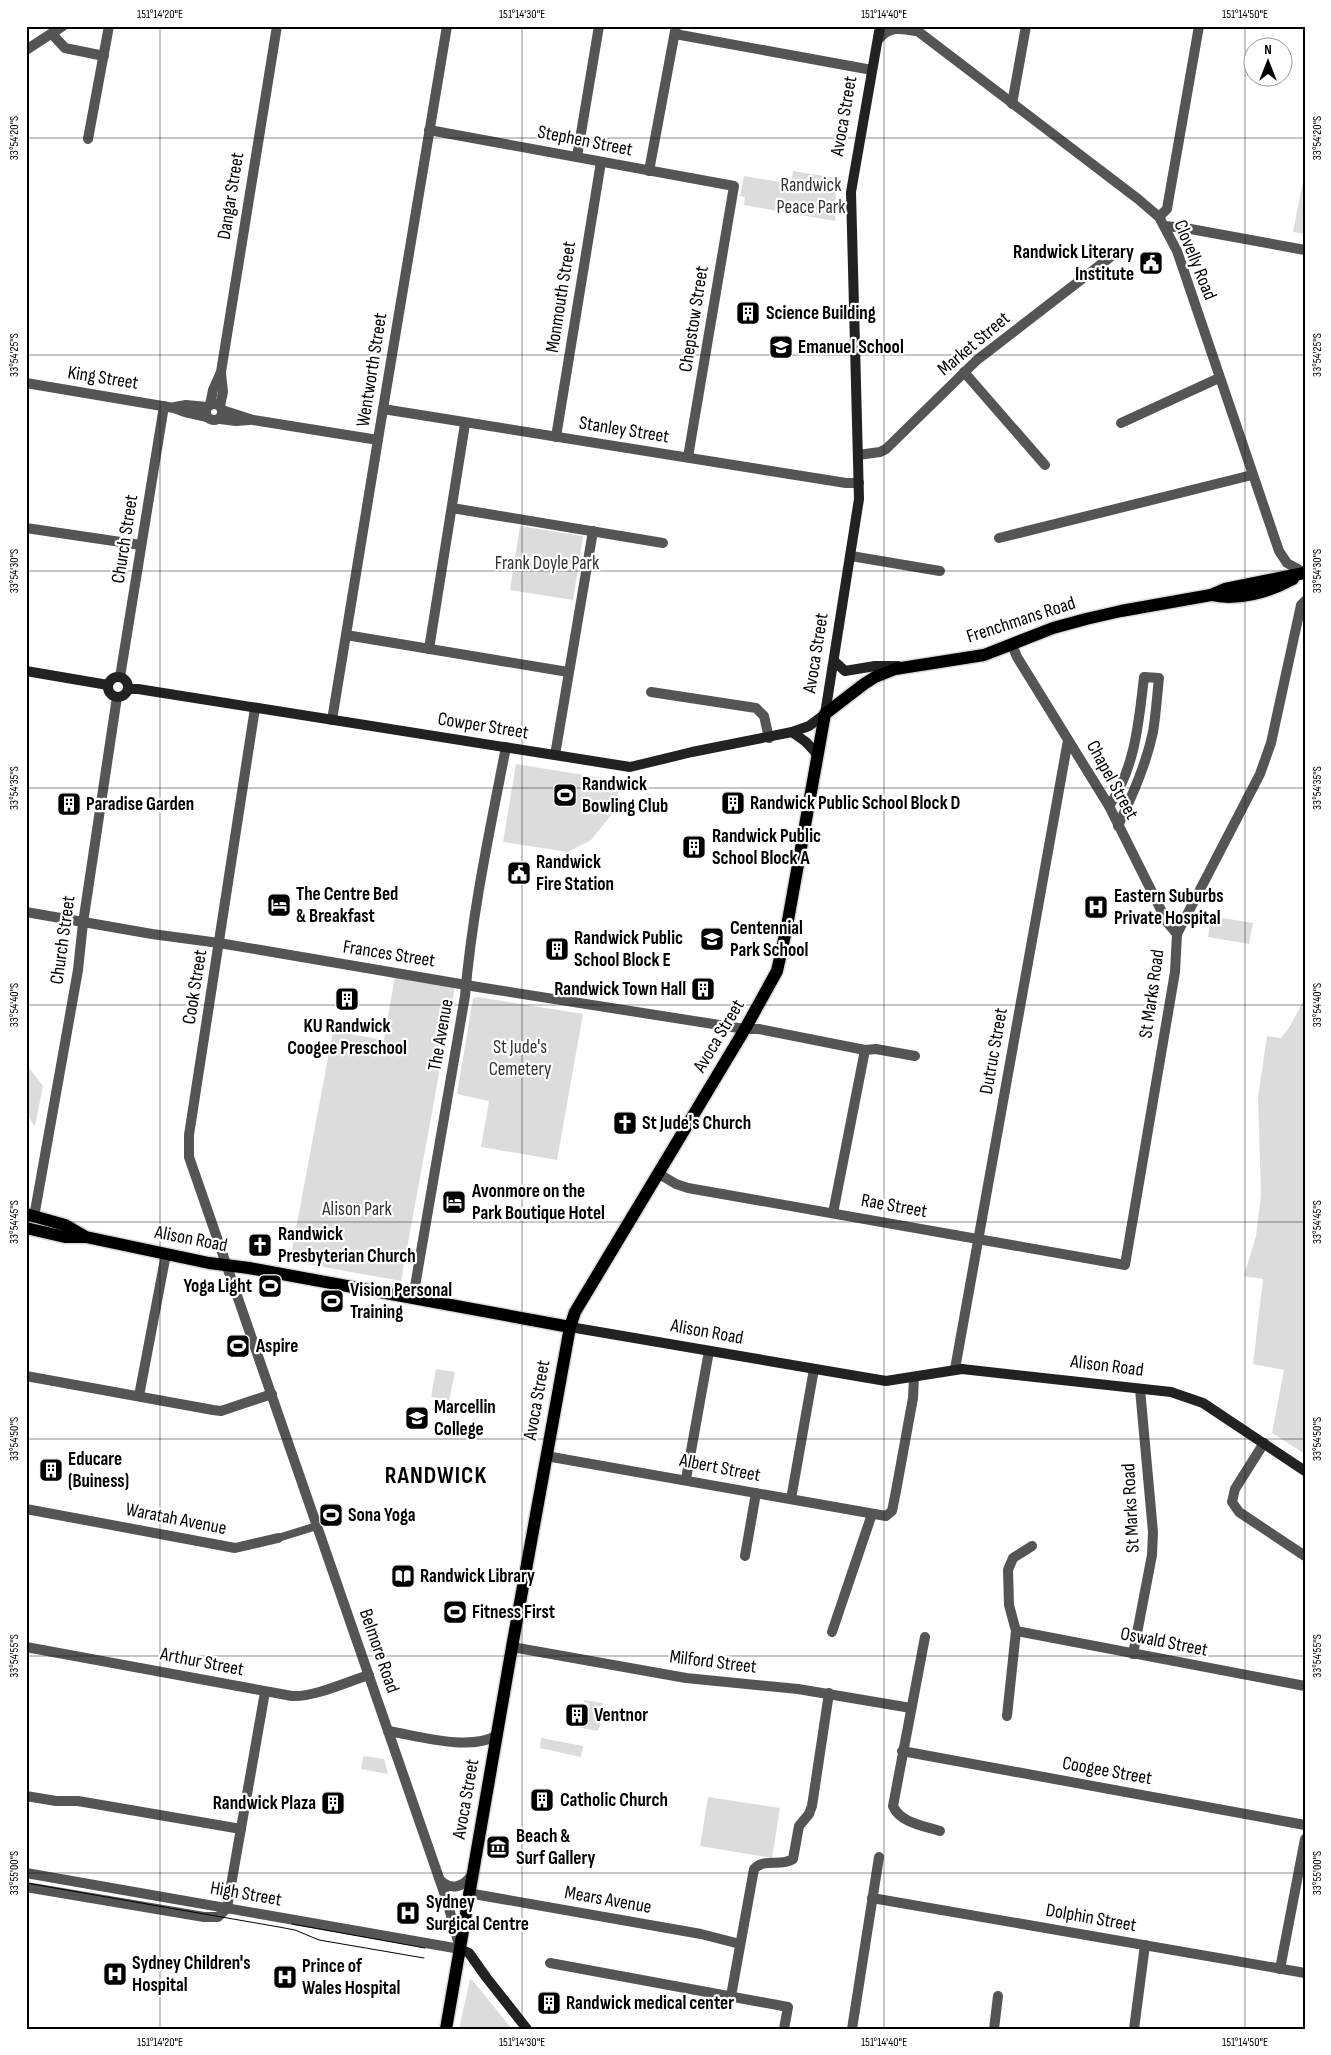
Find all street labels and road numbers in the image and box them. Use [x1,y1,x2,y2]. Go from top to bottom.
street label: Avoca Street [825,74,862,159]
street label: Stephen Street [536,121,635,162]
street label: Dangar Street [213,151,249,241]
street label: Clovelly Road [1169,217,1221,303]
street label: Monmouth Street [541,240,581,354]
street label: Chepstow Street [674,264,714,374]
street label: Market Street [933,307,1015,381]
street label: Wentworth Street [352,311,392,429]
street label: King Street [66,361,140,395]
street label: Stanley Street [577,412,671,448]
street label: Church Street [107,493,143,585]
street label: Frenchmans Road [964,592,1078,648]
street label: Avoca Street [798,611,834,696]
street label: Cowper Street [436,707,530,745]
street label: Chapel Street [1081,736,1143,824]
street label: Church Street [45,894,81,986]
street label: Frances Street [341,935,437,973]
street label: Cook Street [178,948,212,1026]
street label: St Marks Road [1134,948,1170,1040]
street label: Avoca Street [688,995,750,1077]
street label: The Avenue [423,997,459,1073]
street label: Dutruc Street [975,1006,1013,1096]
street label: Rae Street [859,1189,929,1223]
street label: Alison Road [152,1221,229,1257]
street label: Alison Road [668,1314,745,1350]
street label: Alison Road [1068,1350,1145,1382]
street label: Avoca Street [518,1358,555,1443]
street label: Albert Street [677,1449,763,1487]
street label: St Marks Road [1117,1463,1145,1553]
street label: Waratah Avenue [124,1498,228,1540]
street label: Belmore Road [354,1606,404,1696]
street label: Oswald Street [1118,1622,1210,1662]
street label: Arthur Street [157,1642,246,1681]
street label: Milford Street [668,1645,758,1679]
street label: Coogee Street [1060,1752,1154,1790]
street label: Avoca Street [447,1757,484,1842]
street label: High Street [209,1876,284,1912]
street label: Mears Avenue [563,1881,653,1919]
street label: Dolphin Street [1044,1899,1138,1937]

